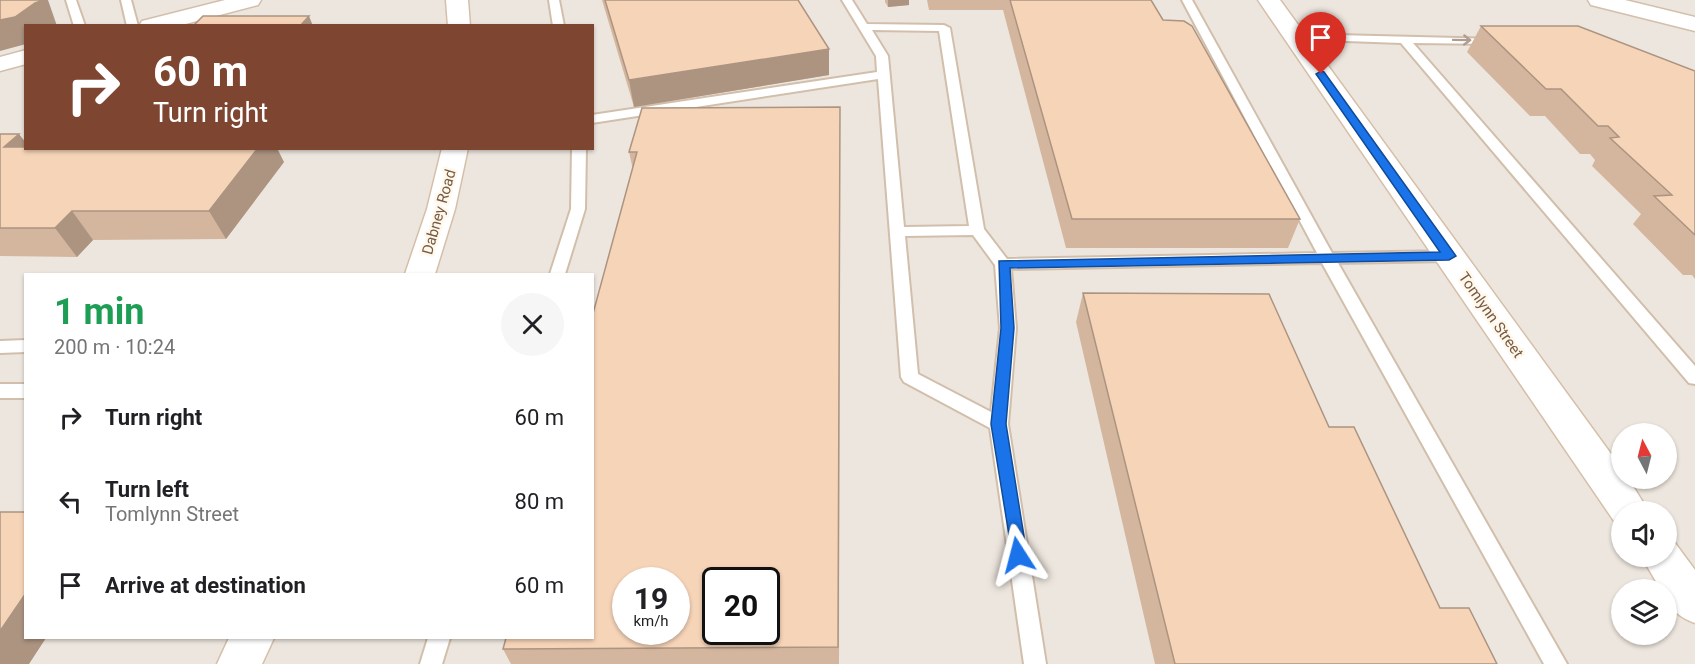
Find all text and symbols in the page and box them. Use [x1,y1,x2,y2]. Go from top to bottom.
pin [1295,12,1346,74]
icon: arrive [1304,21,1337,54]
one-way arrow [1452,34,1472,46]
text: 60 m [153,47,248,96]
icon: right [54,48,132,126]
text: Turn right [153,97,268,129]
street label: Dabney Road [418,167,460,257]
street label: Tomlynn Street [1455,269,1527,361]
text: 1 min [54,291,145,333]
button: close [501,293,564,356]
text: 200 m · 10:24 [54,335,175,359]
icon: right [54,401,87,434]
text: Turn right [105,405,202,430]
text: 60 m [515,405,564,430]
north arrow [1611,423,1677,489]
map controls [1611,423,1677,645]
text: Turn left [105,477,189,502]
icon: left [54,485,87,518]
text: 80 m [515,489,564,514]
button: sound [1611,501,1677,567]
text: Tomlynn Street [105,502,239,526]
position arrow [986,523,1050,587]
speed limit sign: 20 [702,567,780,645]
icon: arrive [54,569,87,602]
text: Arrive at destination [105,573,306,598]
text: 60 m [515,573,564,598]
button: layers [1611,579,1677,645]
text: 19 [634,581,668,616]
text: km/h [633,612,669,630]

